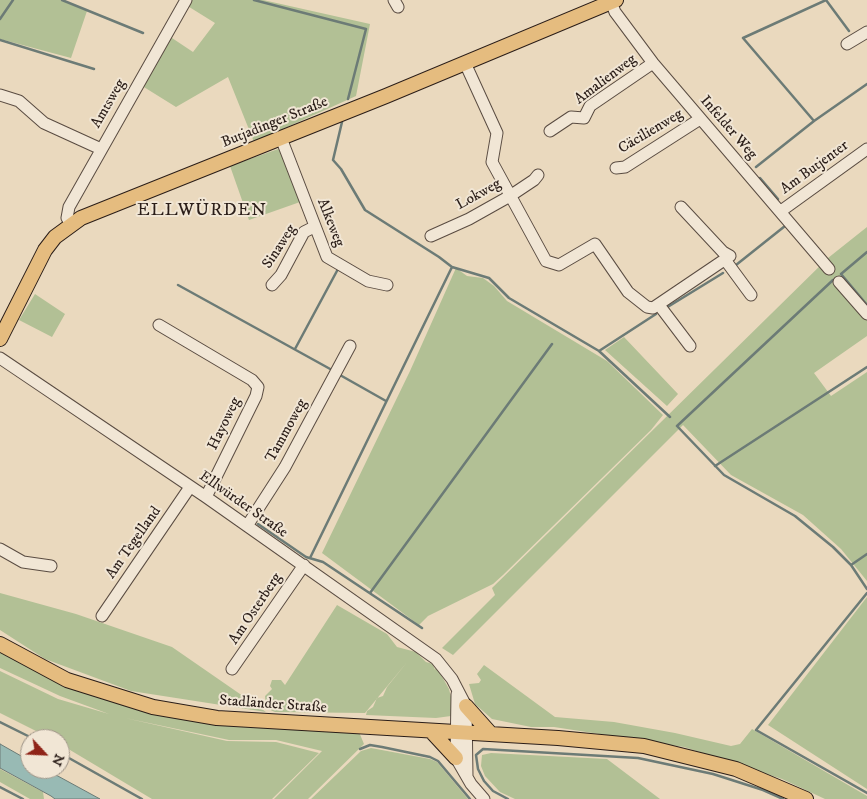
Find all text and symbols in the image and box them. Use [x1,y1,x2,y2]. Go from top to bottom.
street label: Amalienweg [572,51,640,109]
street label: Amtsweg [88,76,130,132]
street label: Infelder Weg [695,92,761,164]
street label: Butjadinger Straße [219,94,331,152]
street label: Cäcilienweg [615,106,687,158]
street label: Am Butjenter [777,137,853,199]
street label: Lokweg [453,175,505,215]
street label: Alkeweg [312,196,348,250]
district label: ELLWÜRDEN [136,200,268,222]
street label: Sinaweg [259,222,301,272]
street label: Hayoweg [205,395,245,453]
street label: Tammoweg [262,396,312,466]
street label: Ellwürder Straße [195,468,291,542]
street label: Am Tegelland [102,503,166,583]
street label: Am Osterberg [226,570,286,648]
street label: Stadländer Straße [219,692,327,718]
north arrow [20,729,70,779]
text: N [47,751,68,769]

